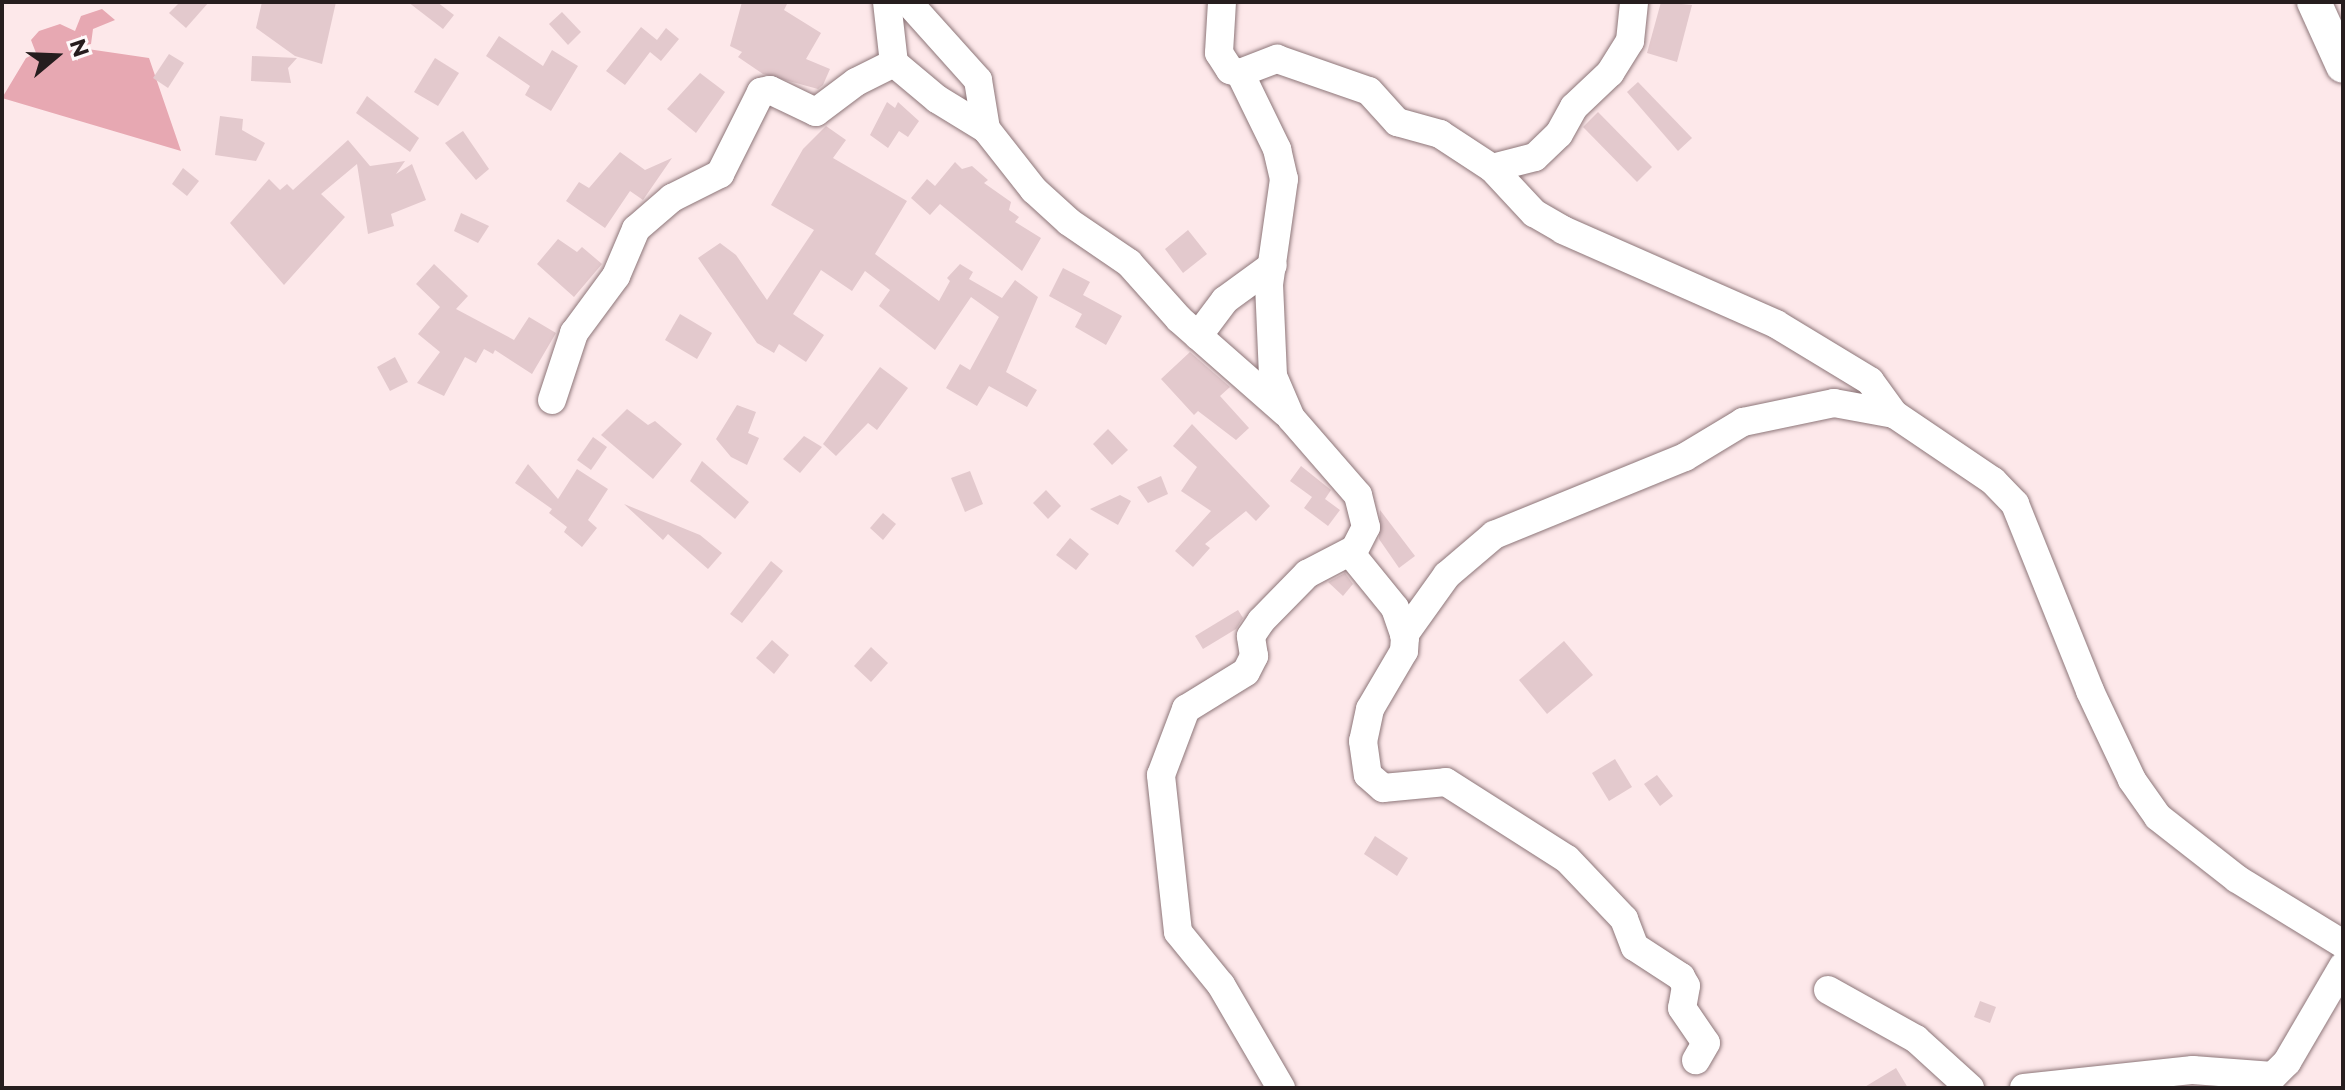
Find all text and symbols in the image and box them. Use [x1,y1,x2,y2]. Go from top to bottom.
north arrow [16,16,96,96]
text: N [64,35,95,61]

